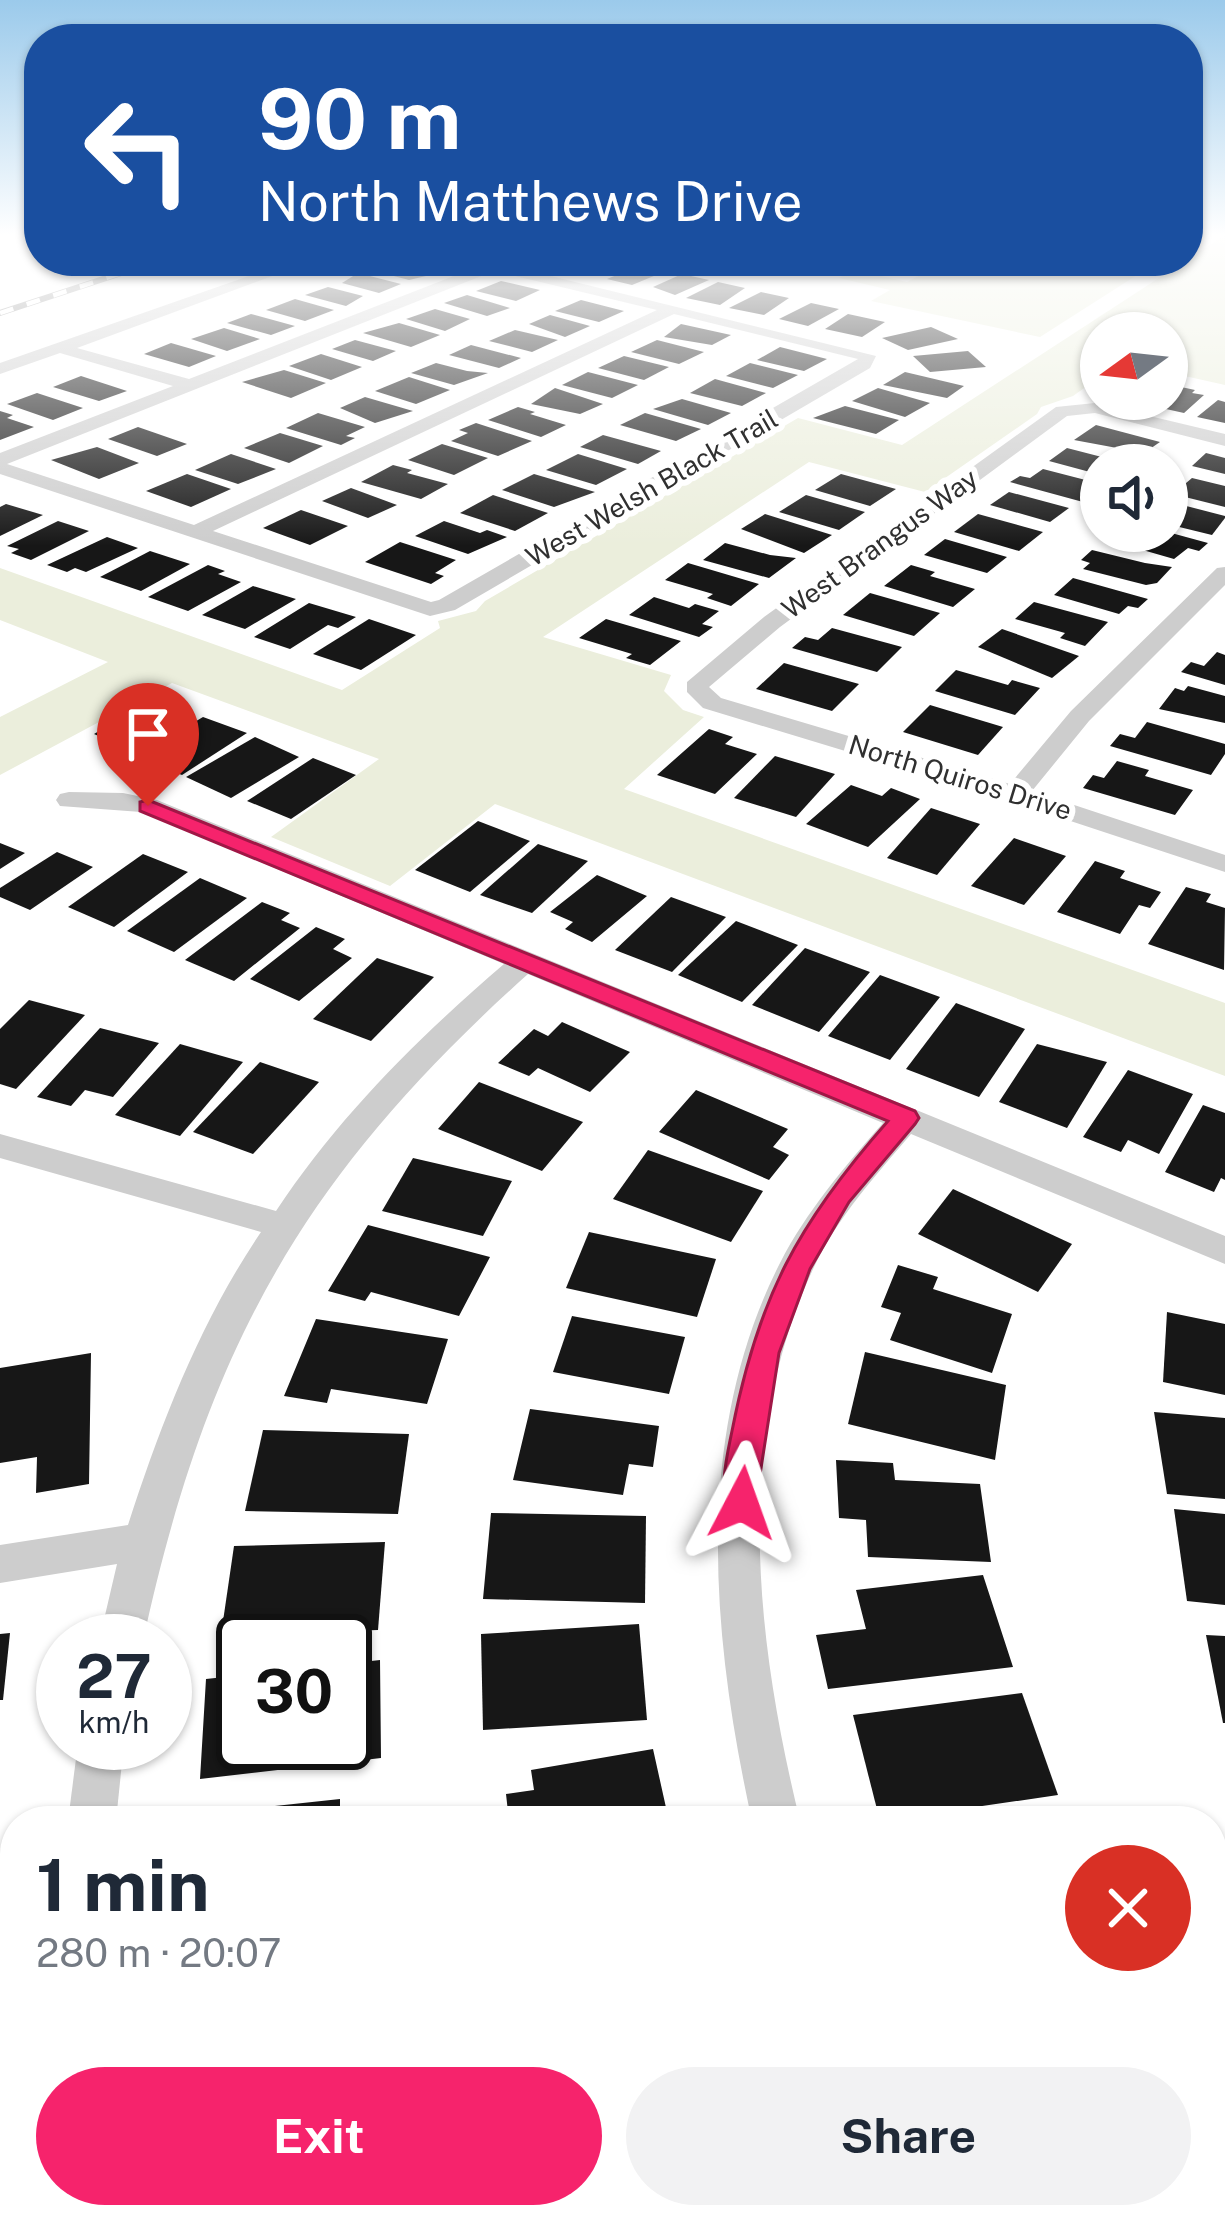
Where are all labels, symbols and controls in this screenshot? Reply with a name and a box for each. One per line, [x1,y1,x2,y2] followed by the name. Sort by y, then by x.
[258,69,461,168] text: 90 m
[60,72,216,228] icon: left
[258,170,803,233] text: North Matthews Drive
[1080,312,1188,420] north arrow
[1080,312,1188,552] map controls
[520,402,783,572] street label: West Welsh Black Trail
[1080,444,1188,552] button: sound
[775,462,983,625] street label: West Brangus Way
[97,683,199,806] pin
[115,701,181,767] icon: arrive
[845,728,1076,826] street label: North Quiros Drive
[679,1440,805,1566] position arrow
[216,1614,372,1770] speed limit sign: 30
[76,1641,152,1712] text: 27
[79,1704,149,1740] text: km/h
[36,1843,210,1927] text: 1 min
[1065,1845,1191,1971] button: close
[36,1930,281,1976] text: 280 m · 20:07
[36,2067,602,2205] button: Exit
[626,2067,1191,2205] button: Share

